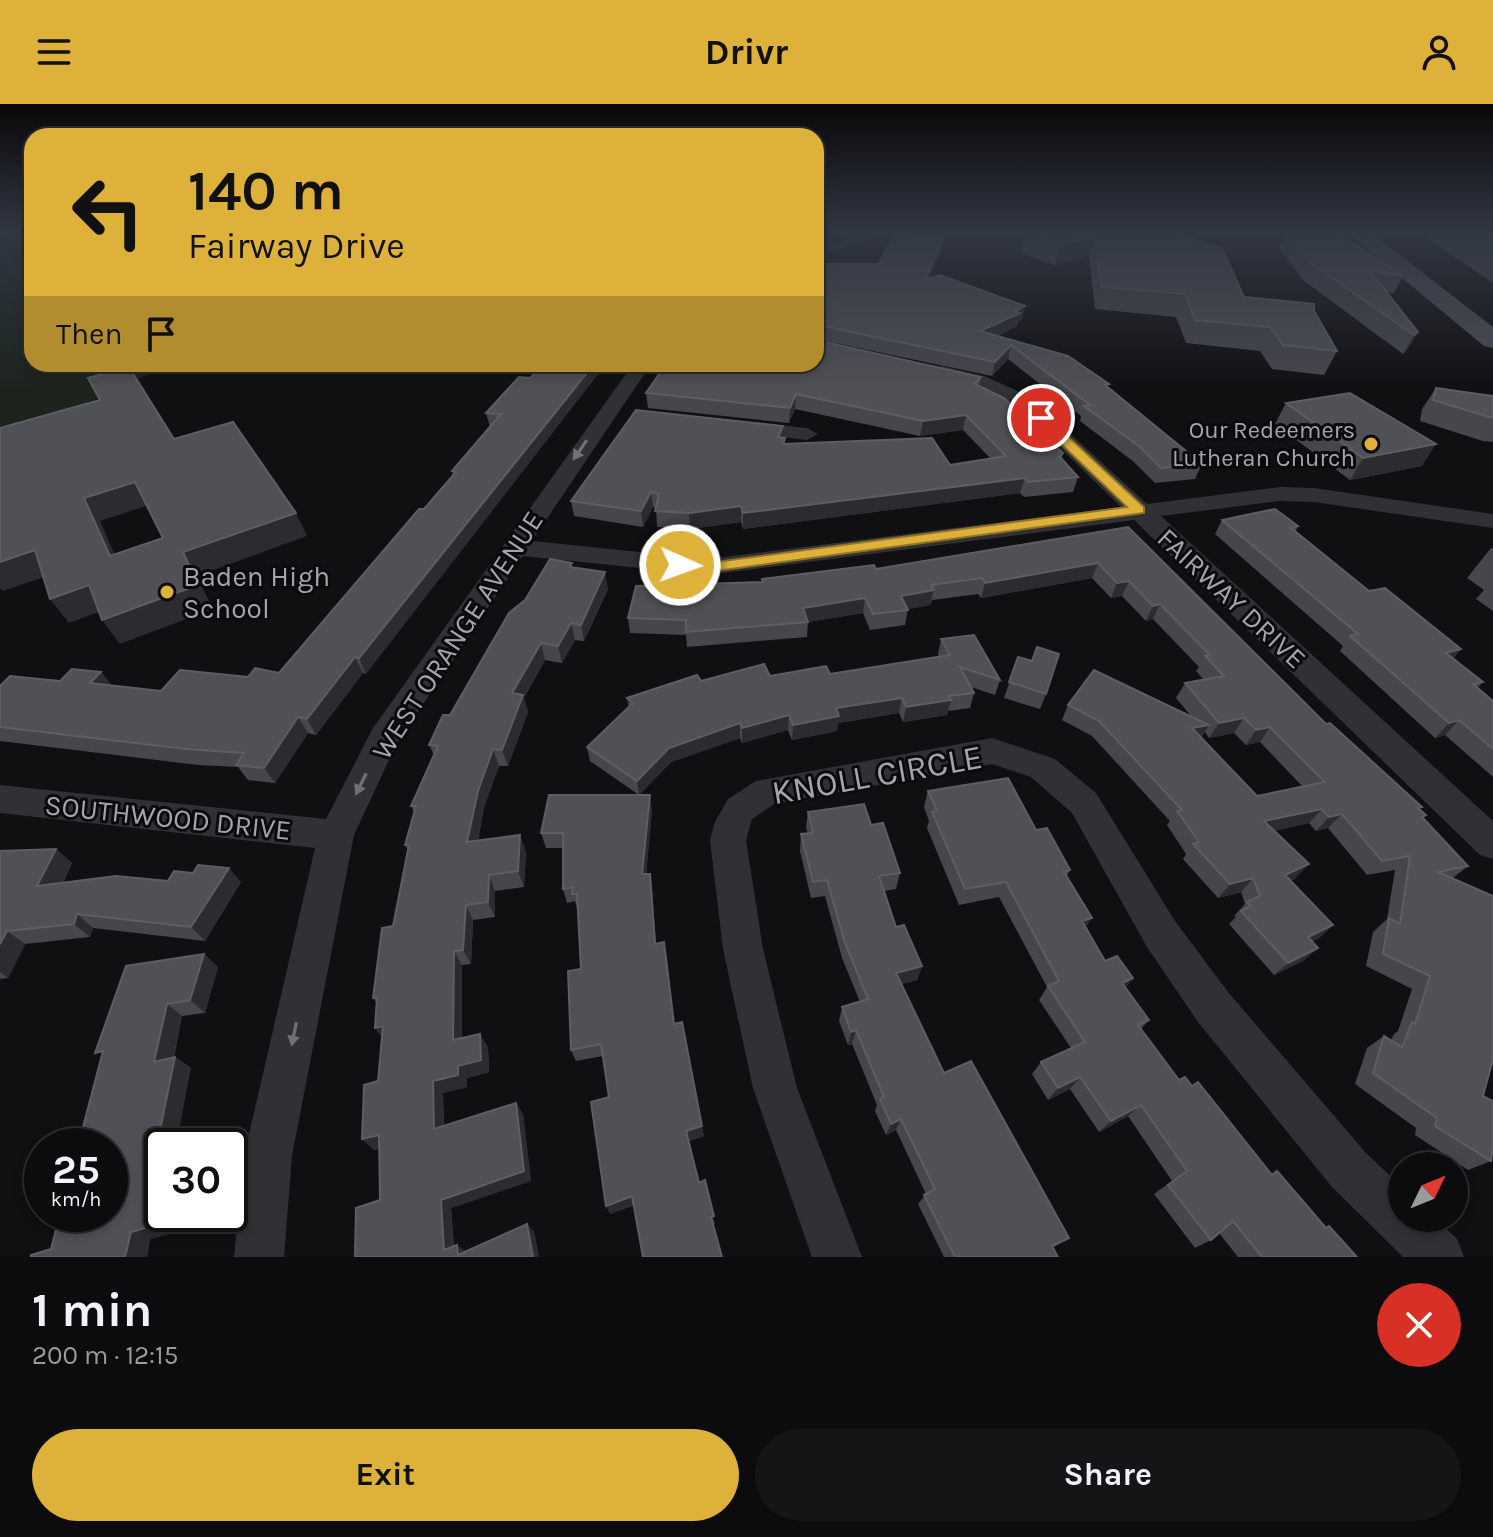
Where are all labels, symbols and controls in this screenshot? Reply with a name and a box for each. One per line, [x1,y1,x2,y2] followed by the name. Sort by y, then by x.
[32,30,76,74] icon: menu
[1417,30,1461,74] icon: person
[705,31,788,73] text: Drivr
[188,158,344,223] text: 140 m
[56,160,160,264] icon: left
[188,225,405,267] text: Fairway Drive
[139,312,183,356] icon: arrive
[56,316,123,352] text: Then
[1007,384,1075,452] pin
[1019,396,1063,440] icon: arrive
[1172,416,1355,472] place label: Our Redeemers Lutheran Church
[1362,435,1380,453] marker: Our Redeemers Lutheran Church
[573,440,588,461] one-way arrow
[365,505,550,766] street label: WEST ORANGE AVENUE
[1151,521,1313,675] street label: FAIRWAY DRIVE
[638,523,722,607] position arrow
[183,560,330,625] place label: Baden High School
[158,583,176,601] marker: Baden High School
[769,737,985,813] street label: KNOLL CIRCLE
[354,773,368,796] one-way arrow
[43,788,293,847] street label: SOUTHWOOD DRIVE
[287,1022,300,1047] one-way arrow
[144,1128,248,1232] speed limit sign: 30
[52,1146,100,1193] text: 25
[1388,1152,1468,1232] north arrow
[1388,1152,1468,1232] map controls
[51,1188,101,1211] text: km/h
[32,1282,152,1338] text: 1 min
[1377,1283,1461,1367] button: close
[32,1340,178,1371] text: 200 m · 12:15
[32,1429,739,1521] button: Exit
[755,1429,1461,1521] button: Share

